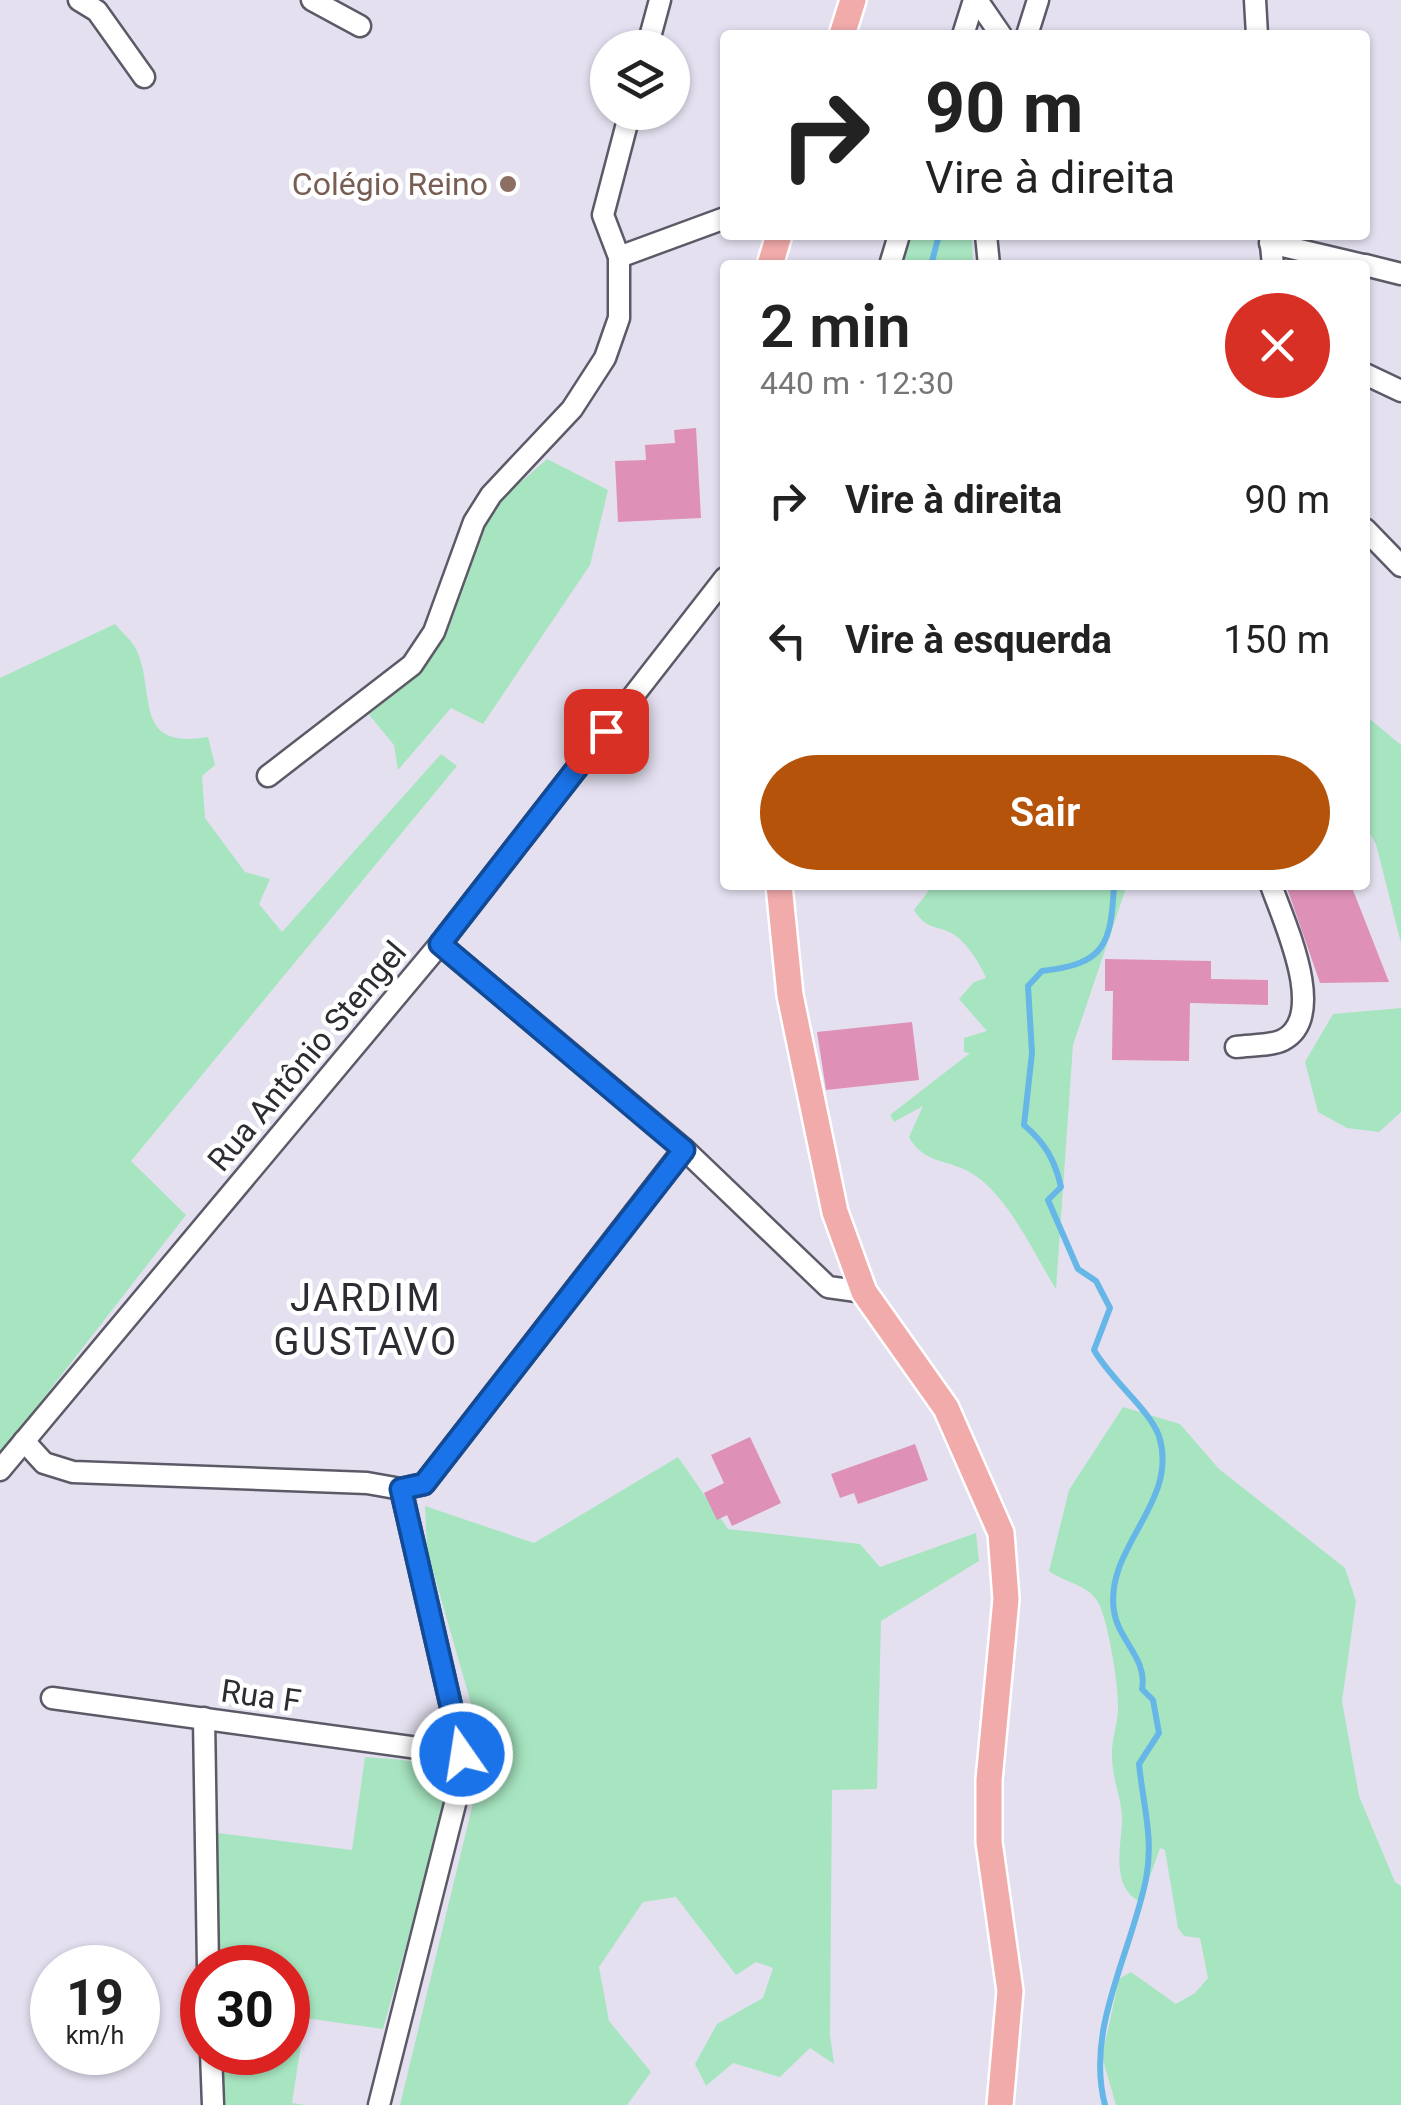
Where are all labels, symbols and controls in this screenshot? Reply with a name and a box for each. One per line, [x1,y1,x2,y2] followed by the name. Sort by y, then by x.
[590,30,690,130] map controls
[590,30,690,130] button: layers
[925,67,1083,149] text: 90 m
[760,70,890,200] icon: right
[925,151,1175,204] text: Vire à direita
[292,165,488,203] place label: Colégio Reino
[497,173,519,195] marker: Colégio Reino
[760,291,910,362] text: 2 min
[1225,293,1330,398] button: close
[760,364,954,402] text: 440 m · 12:30
[760,473,815,528] icon: right
[845,478,1062,522] text: Vire à direita
[1245,478,1330,522] text: 90 m
[760,613,815,668] icon: left
[845,618,1112,662] text: Vire à esquerda
[1223,618,1330,662] text: 150 m
[564,689,649,774] pin
[579,704,634,759] icon: arrive
[760,755,1330,870] button: Sair
[200,933,414,1179] street label: Rua Antônio Stengel
[273,1276,459,1364] district label: JARDIM GUSTAVO
[219,1672,303,1720] street label: Rua F
[410,1702,514,1806] position arrow
[180,1945,310,2075] speed limit sign: 30
[66,1969,124,2027] text: 19
[66,2021,124,2050] text: km/h

